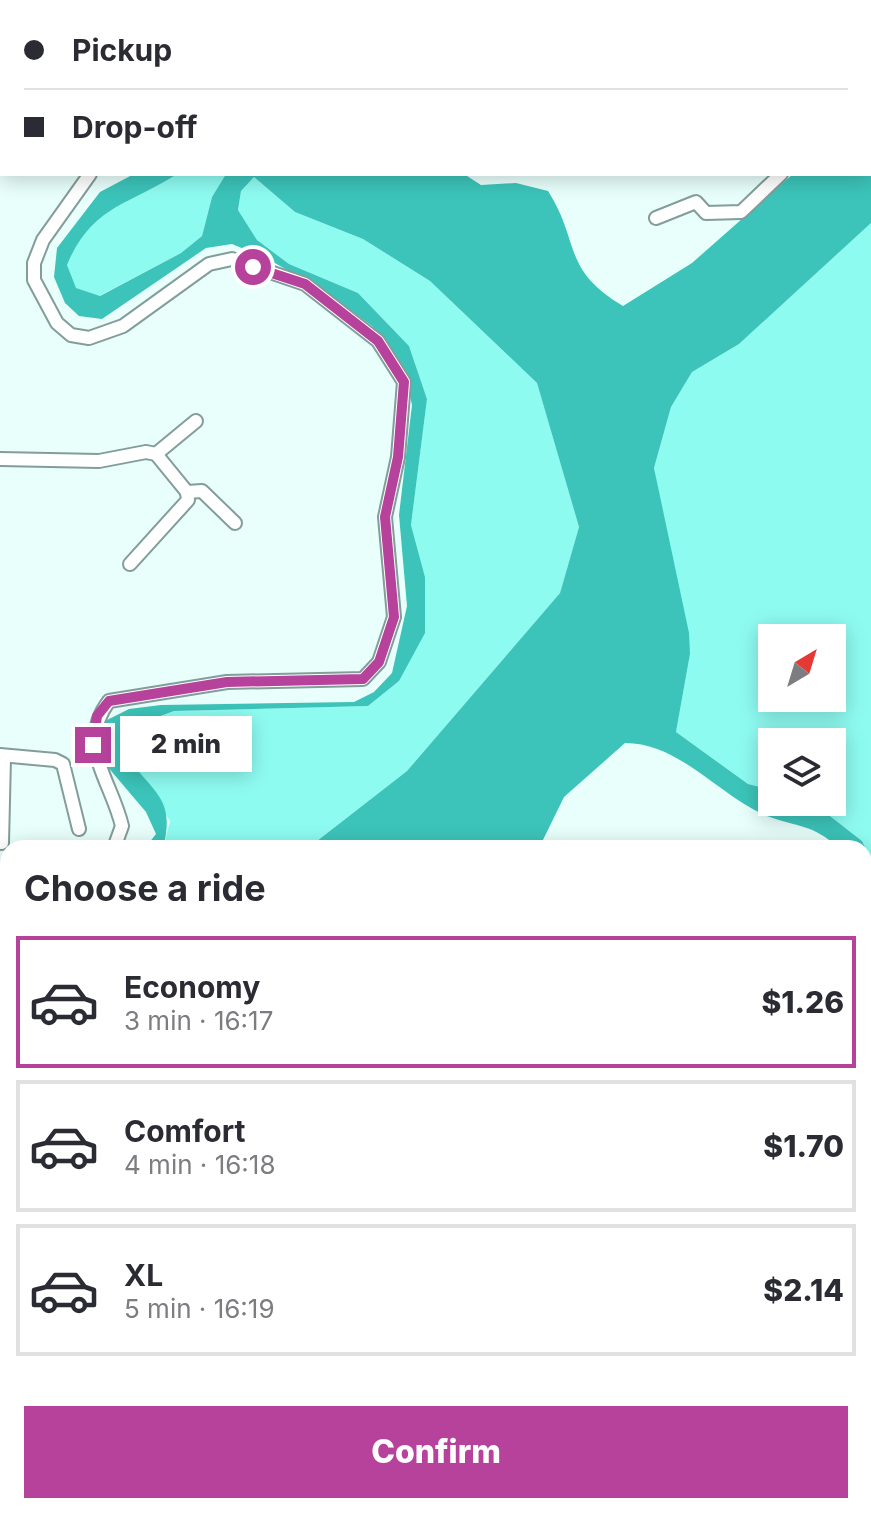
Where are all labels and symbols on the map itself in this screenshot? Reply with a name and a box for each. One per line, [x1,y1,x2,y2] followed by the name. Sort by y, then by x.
[235,249,271,285] route start
[758,624,846,712] north arrow
[121,717,253,773] callout: 2 min
[75,727,111,763] route end

